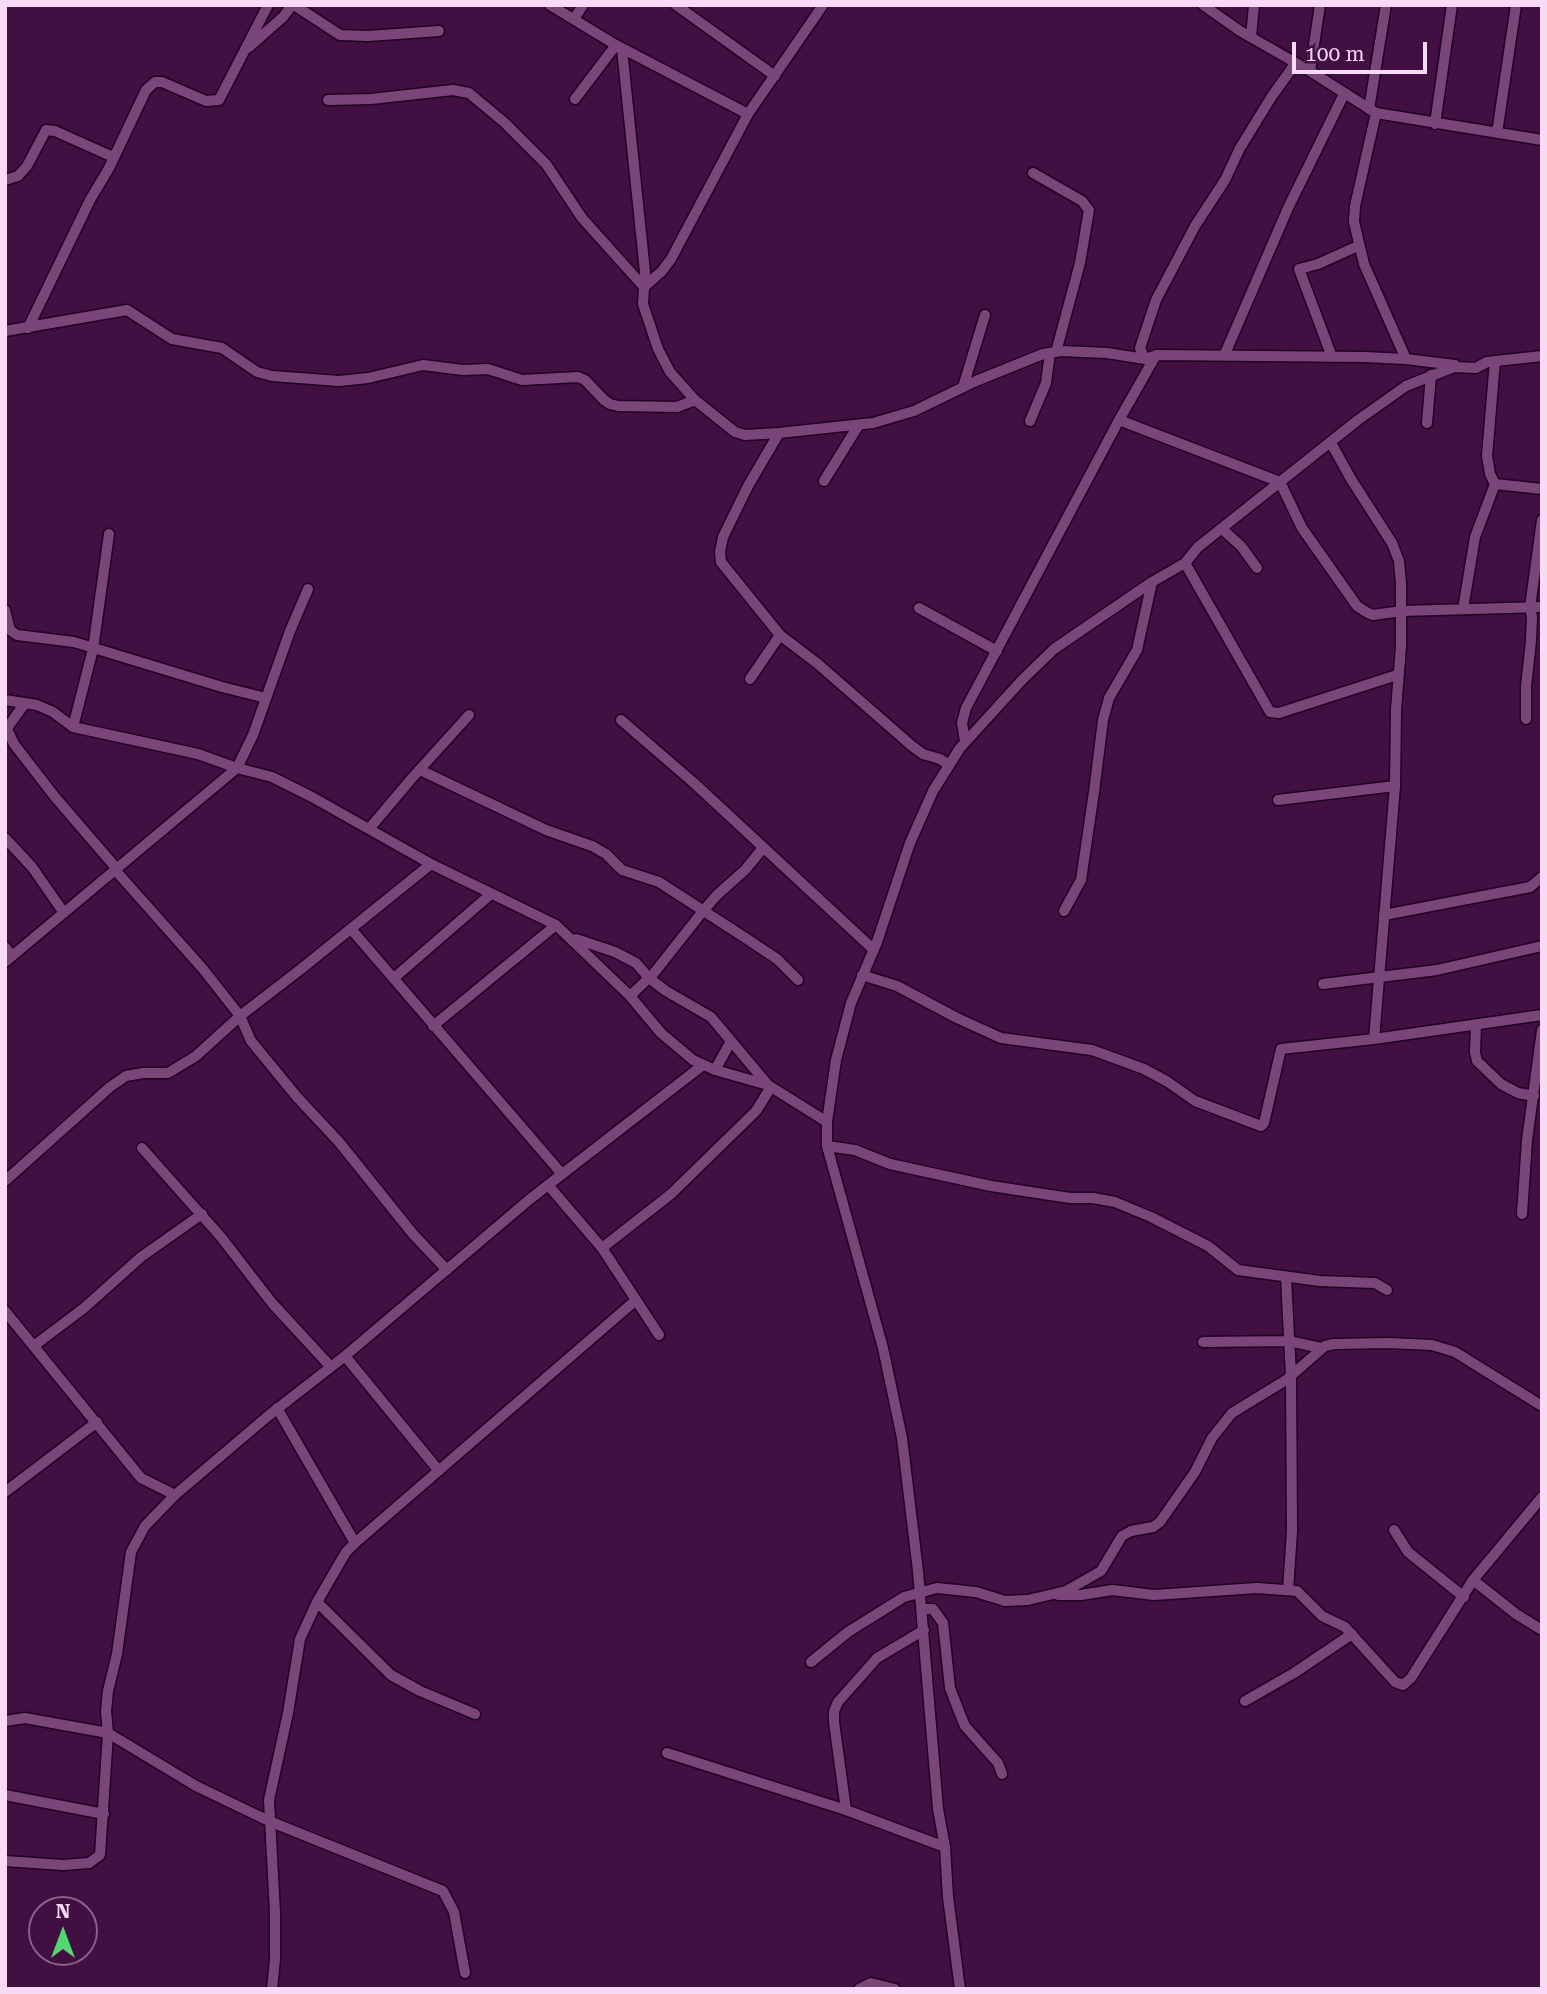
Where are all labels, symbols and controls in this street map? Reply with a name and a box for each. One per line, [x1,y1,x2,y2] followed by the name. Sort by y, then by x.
[1295,28,1430,72] scale bar
[1305,42,1365,66] text: 100 m
[28,1896,98,1966] north arrow
[56,1900,70,1923] text: N

